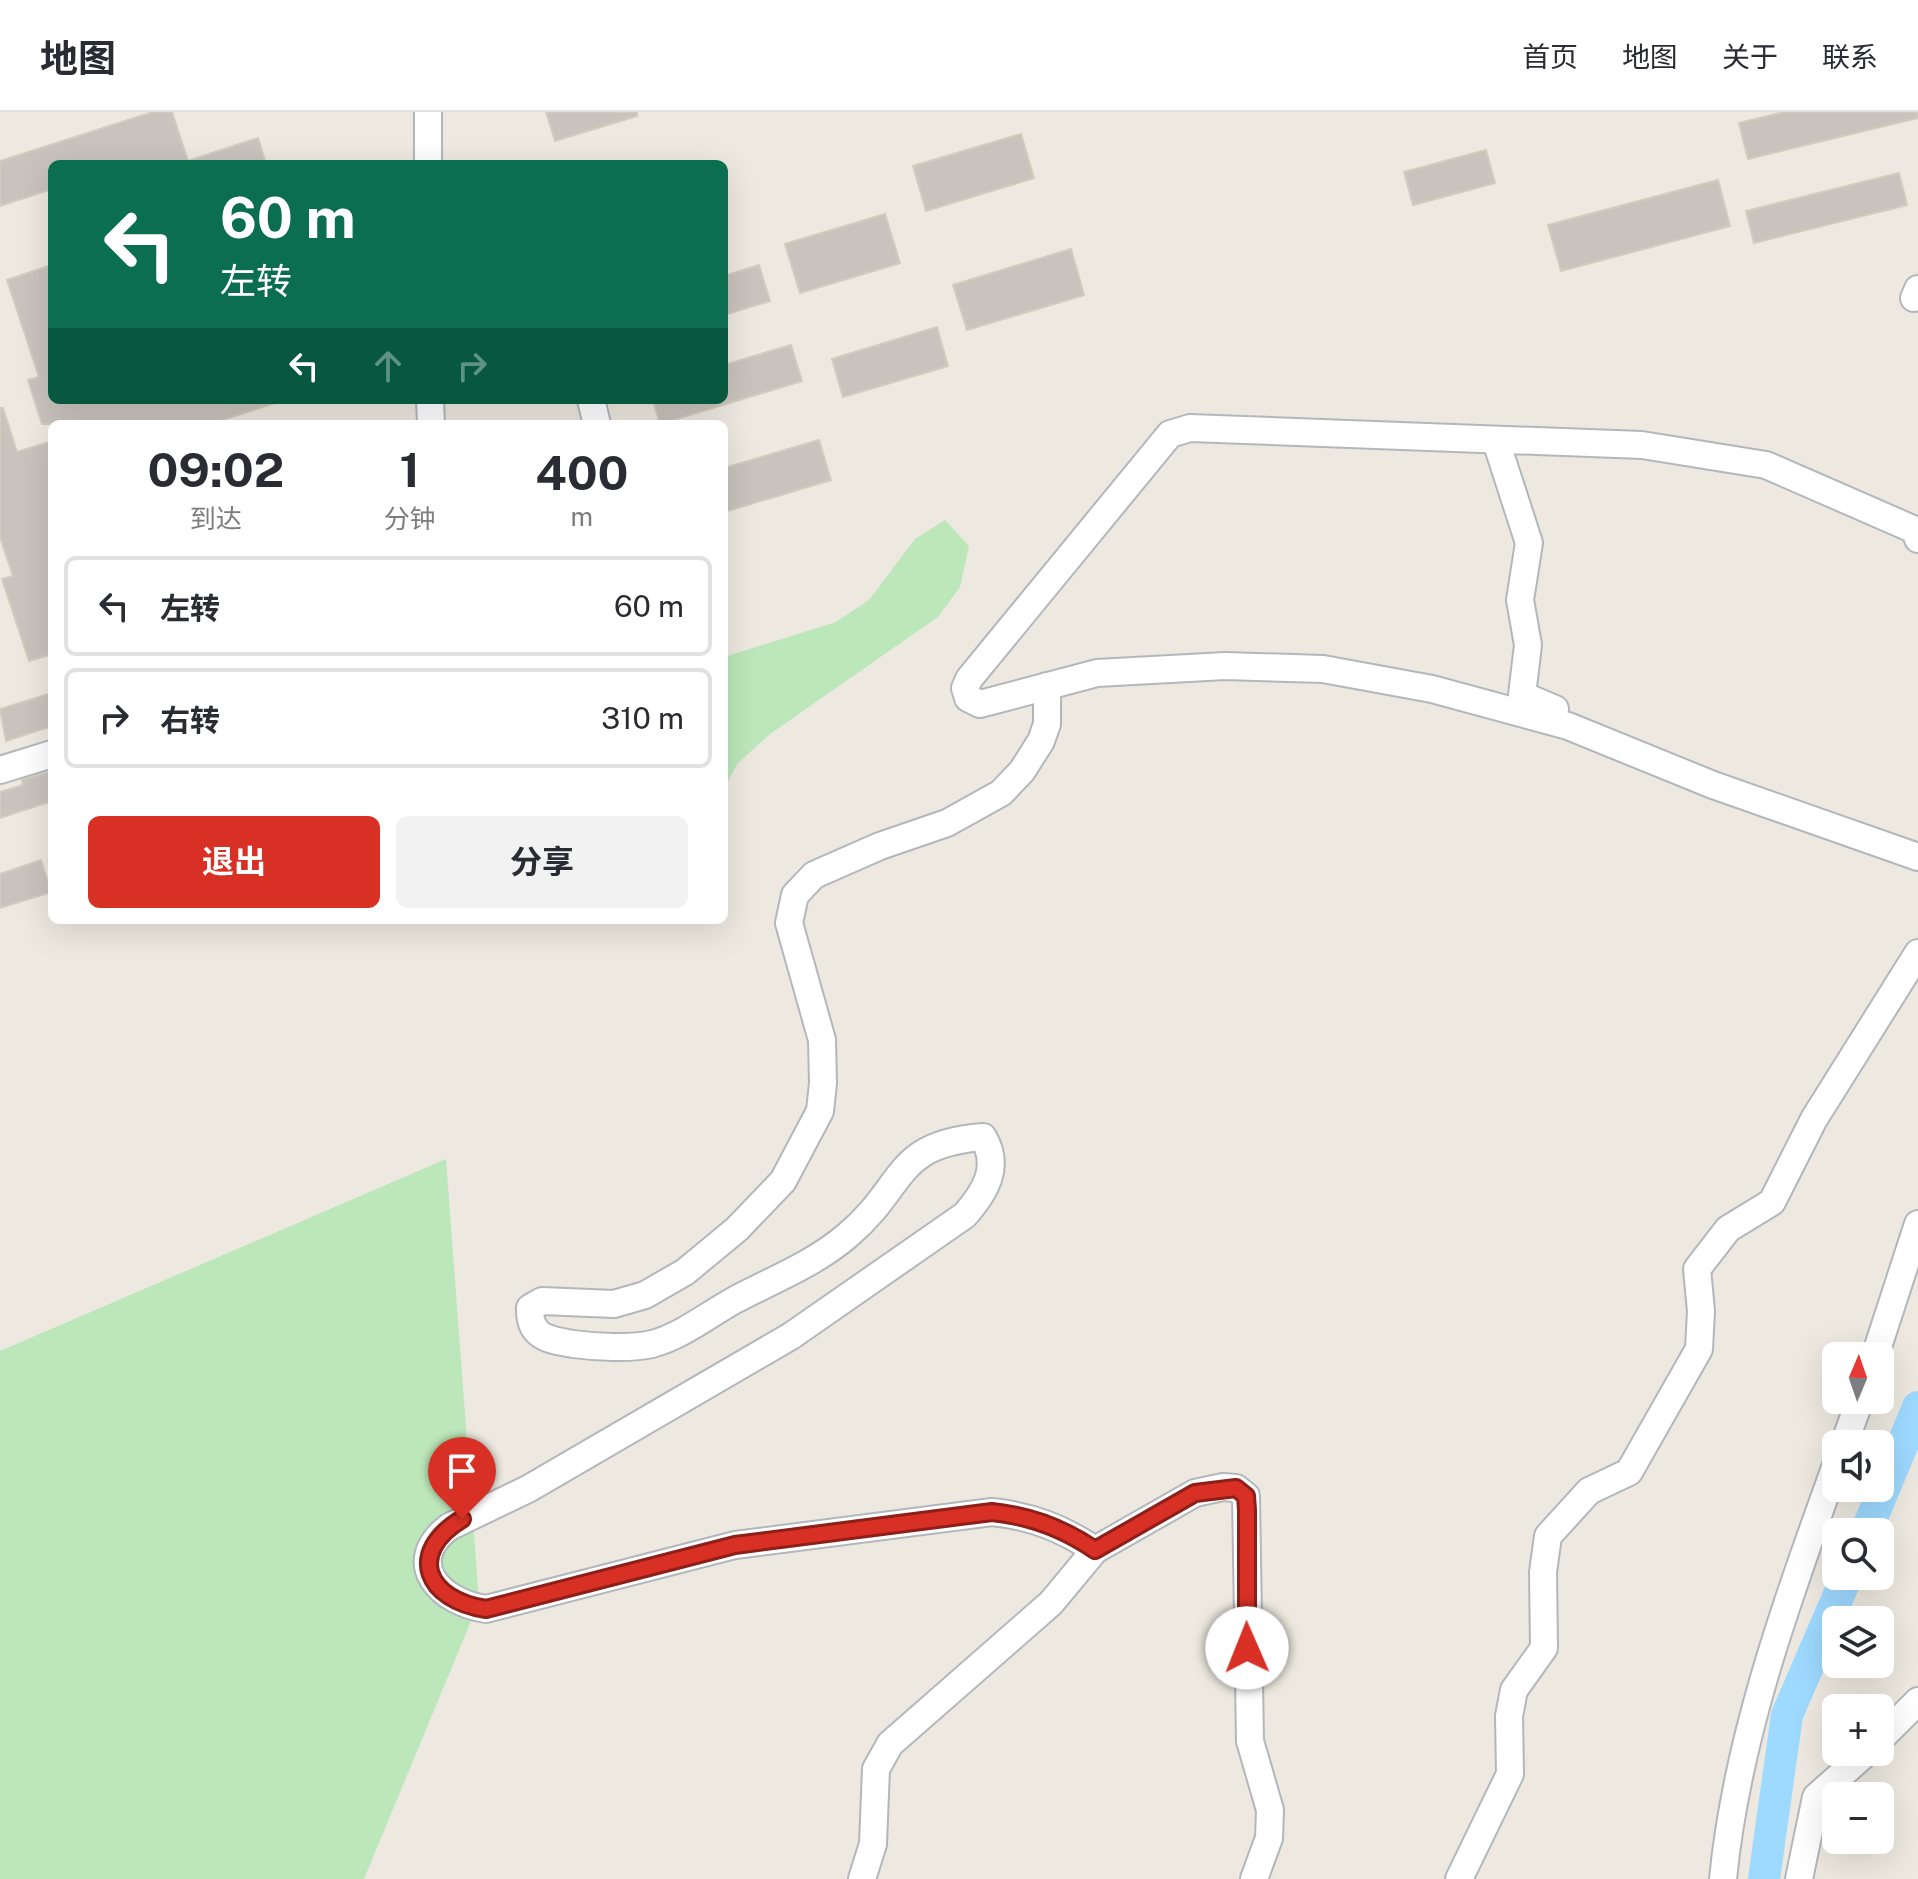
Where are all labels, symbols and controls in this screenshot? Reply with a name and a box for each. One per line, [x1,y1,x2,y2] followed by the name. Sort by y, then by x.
[40,36,116,81] text: 地图
[1522,40,1578,73] text: 首页
[1622,40,1678,73] text: 地图
[1722,40,1778,73] text: 关于
[1822,40,1878,73] text: 联系
[220,185,356,251] text: 60 m
[88,192,192,296] icon: left
[220,260,292,302] text: 左转
[282,344,326,388] icon: left
[366,344,410,388] icon: ahead
[450,344,494,388] icon: right
[147,441,284,498] text: 09:02
[399,441,420,498] text: 1
[535,444,628,501] text: 400
[571,501,593,532] text: m
[190,503,242,534] text: 到达
[384,503,436,534] text: 分钟
[92,584,136,628] icon: left
[614,588,684,624] text: 60 m
[160,590,220,626] text: 左转
[92,696,136,740] icon: right
[601,700,684,736] text: 310 m
[160,702,220,738] text: 右转
[88,816,380,908] button: 退出
[396,816,688,908] button: 分享
[1822,1342,1894,1414] north arrow
[1822,1342,1894,1854] map controls
[1822,1430,1894,1502] button: sound
[428,1437,496,1519] pin
[440,1449,484,1493] icon: arrive
[1822,1518,1894,1590] button: search
[1205,1606,1289,1690] position arrow
[1822,1606,1894,1678] button: layers
[1822,1694,1894,1766] button: +
[1822,1782,1894,1854] button: −

